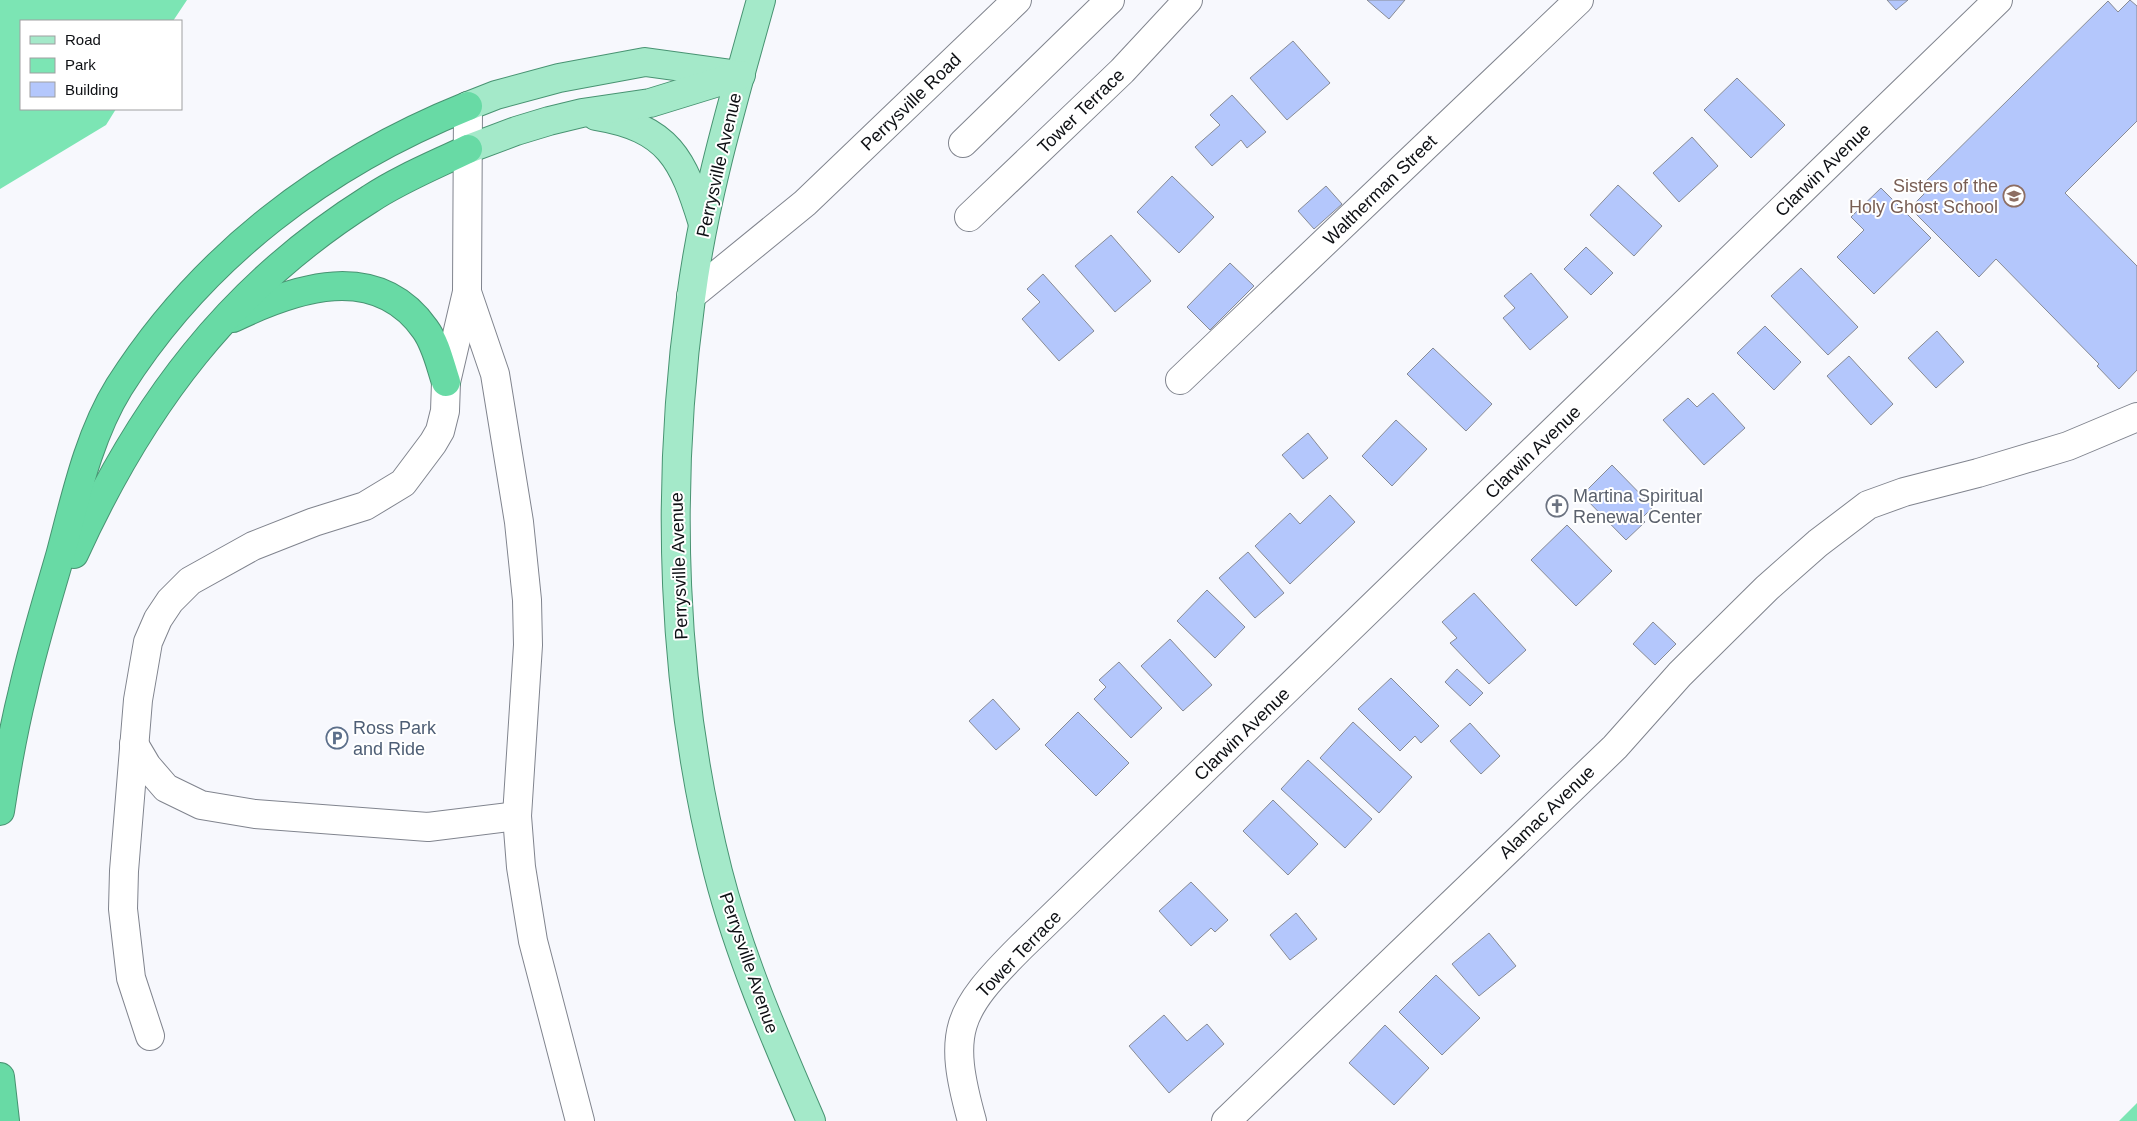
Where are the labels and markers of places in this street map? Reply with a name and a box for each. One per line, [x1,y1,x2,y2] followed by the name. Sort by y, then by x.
[1849,176,1998,217] place label: Sisters of the Holy Ghost School
[2002,184,2026,208] school or university icon: Sisters of the Holy Ghost School
[1573,486,1703,527] place label: Martina Spiritual Renewal Center
[1545,494,1569,518] church icon: Martina Spiritual Renewal Center
[353,718,437,759] place label: Ross Park and Ride
[325,726,349,750] parking icon: Ross Park and Ride

